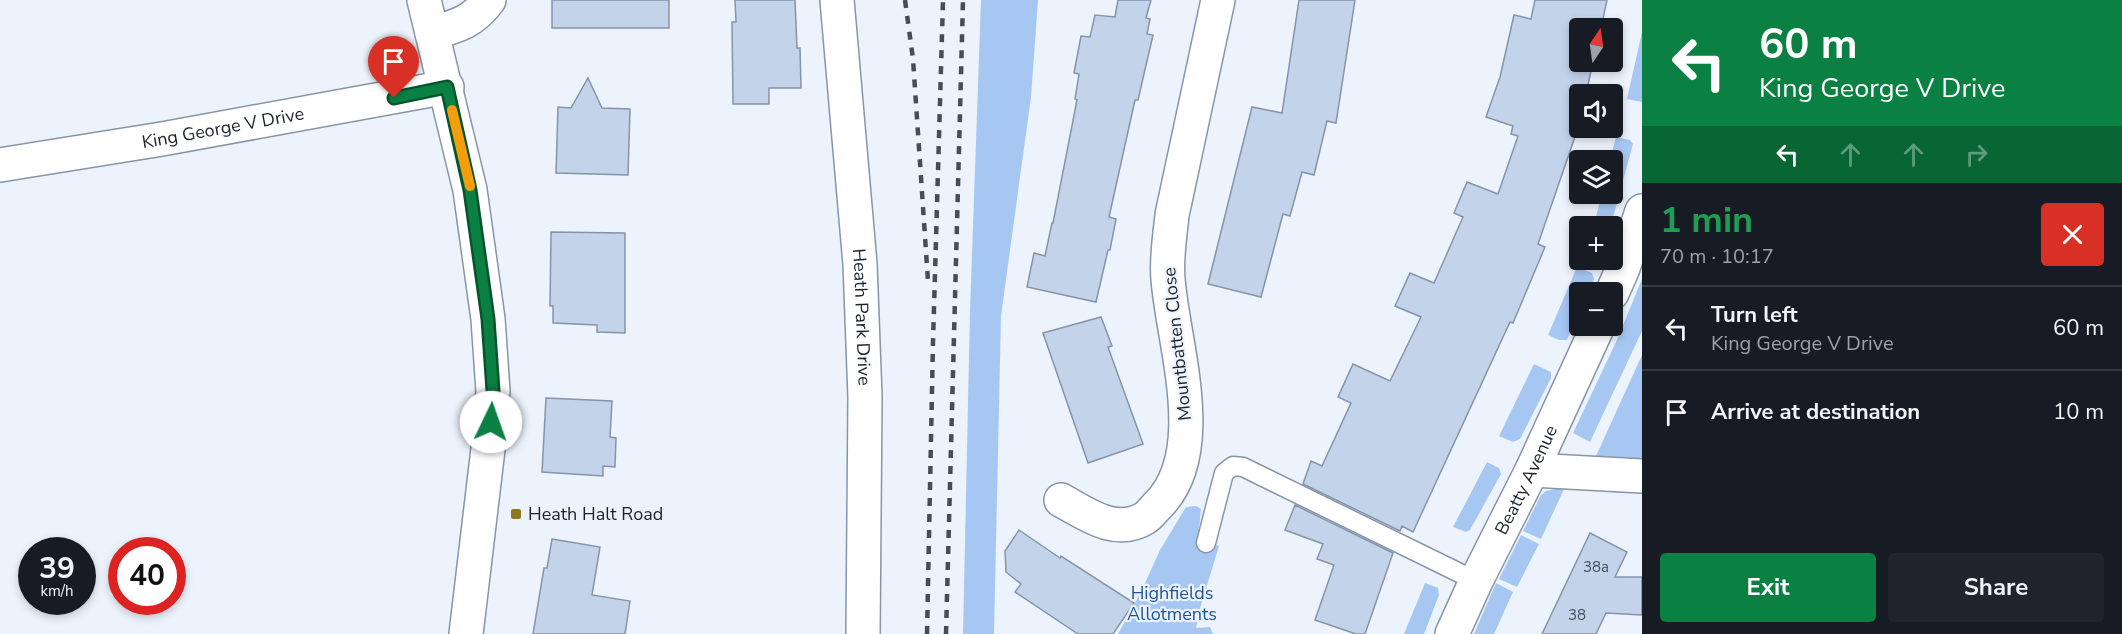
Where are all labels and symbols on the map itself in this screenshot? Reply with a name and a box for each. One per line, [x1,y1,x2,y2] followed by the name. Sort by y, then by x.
[1569,18,1623,72] north arrow
[368,36,419,98] pin
[140,101,306,154] street label: King George V Drive
[847,247,877,386] street label: Heath Park Drive
[1157,266,1197,422] street label: Mountbatten Close
[459,390,523,454] position arrow
[1489,421,1563,539] street label: Beatty Avenue
[528,502,663,526] place label: Heath Halt Road
[509,507,523,521] marker: Heath Halt Road
[108,537,186,615] speed limit sign: 40
[1583,557,1609,577] house number: 38a
[1127,581,1217,626] park label: Highfields Allotments
[1568,605,1586,625] house number: 38

